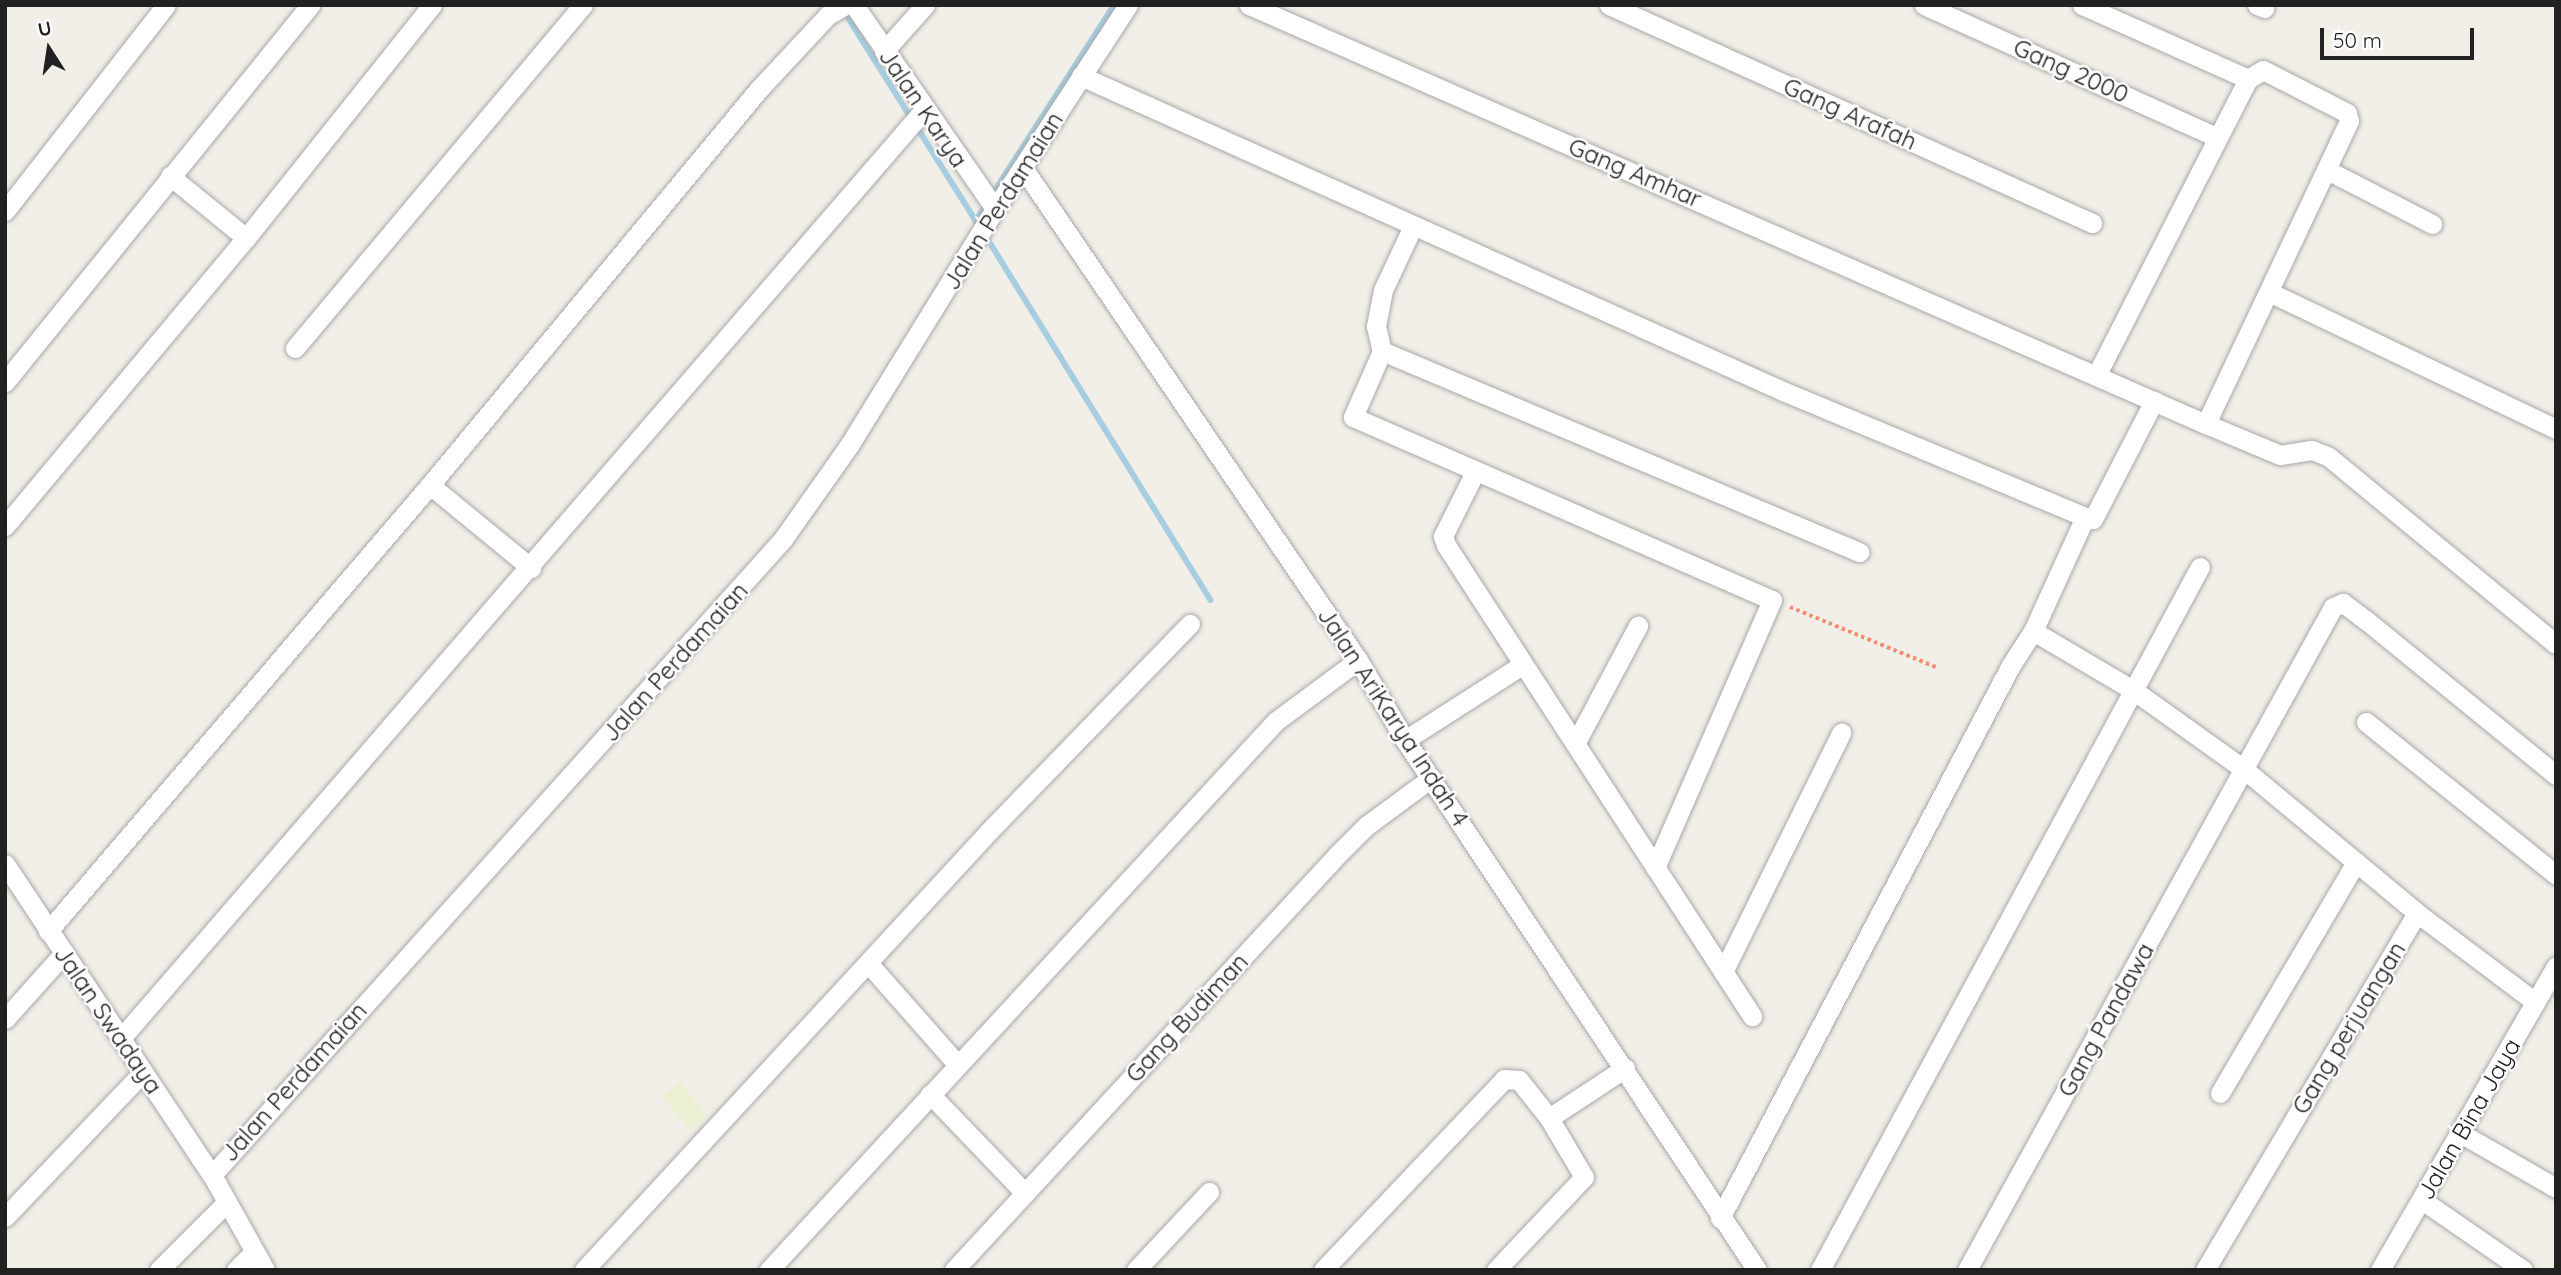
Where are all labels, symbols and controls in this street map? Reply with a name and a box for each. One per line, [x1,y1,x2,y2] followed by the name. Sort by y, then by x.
[14,14,84,84] north arrow
[2323,14,2477,58] scale bar
[36,15,54,42] text: U
[2333,27,2382,53] text: 50 m
[2009,33,2133,109] street label: Gang 2000
[873,43,973,173] street label: Jalan Karya
[1779,72,1921,156] street label: Gang Arafah
[937,107,1069,295] street label: Jalan Perdamaian
[1564,132,1706,214] street label: Gang Amhar
[596,577,754,747] street label: Jalan Perdamaian
[1311,602,1475,832] street label: Jalan AriKarya Indah 4
[2286,937,2412,1119] street label: Gang perjuangan
[2052,938,2160,1102] street label: Gang Pandawa
[48,941,168,1099] street label: Jalan Swadaya
[1120,947,1254,1089] street label: Gang Budiman
[215,997,373,1167] street label: Jalan Perdamaian
[2411,1033,2527,1205] street label: Jalan Bina Jaya

